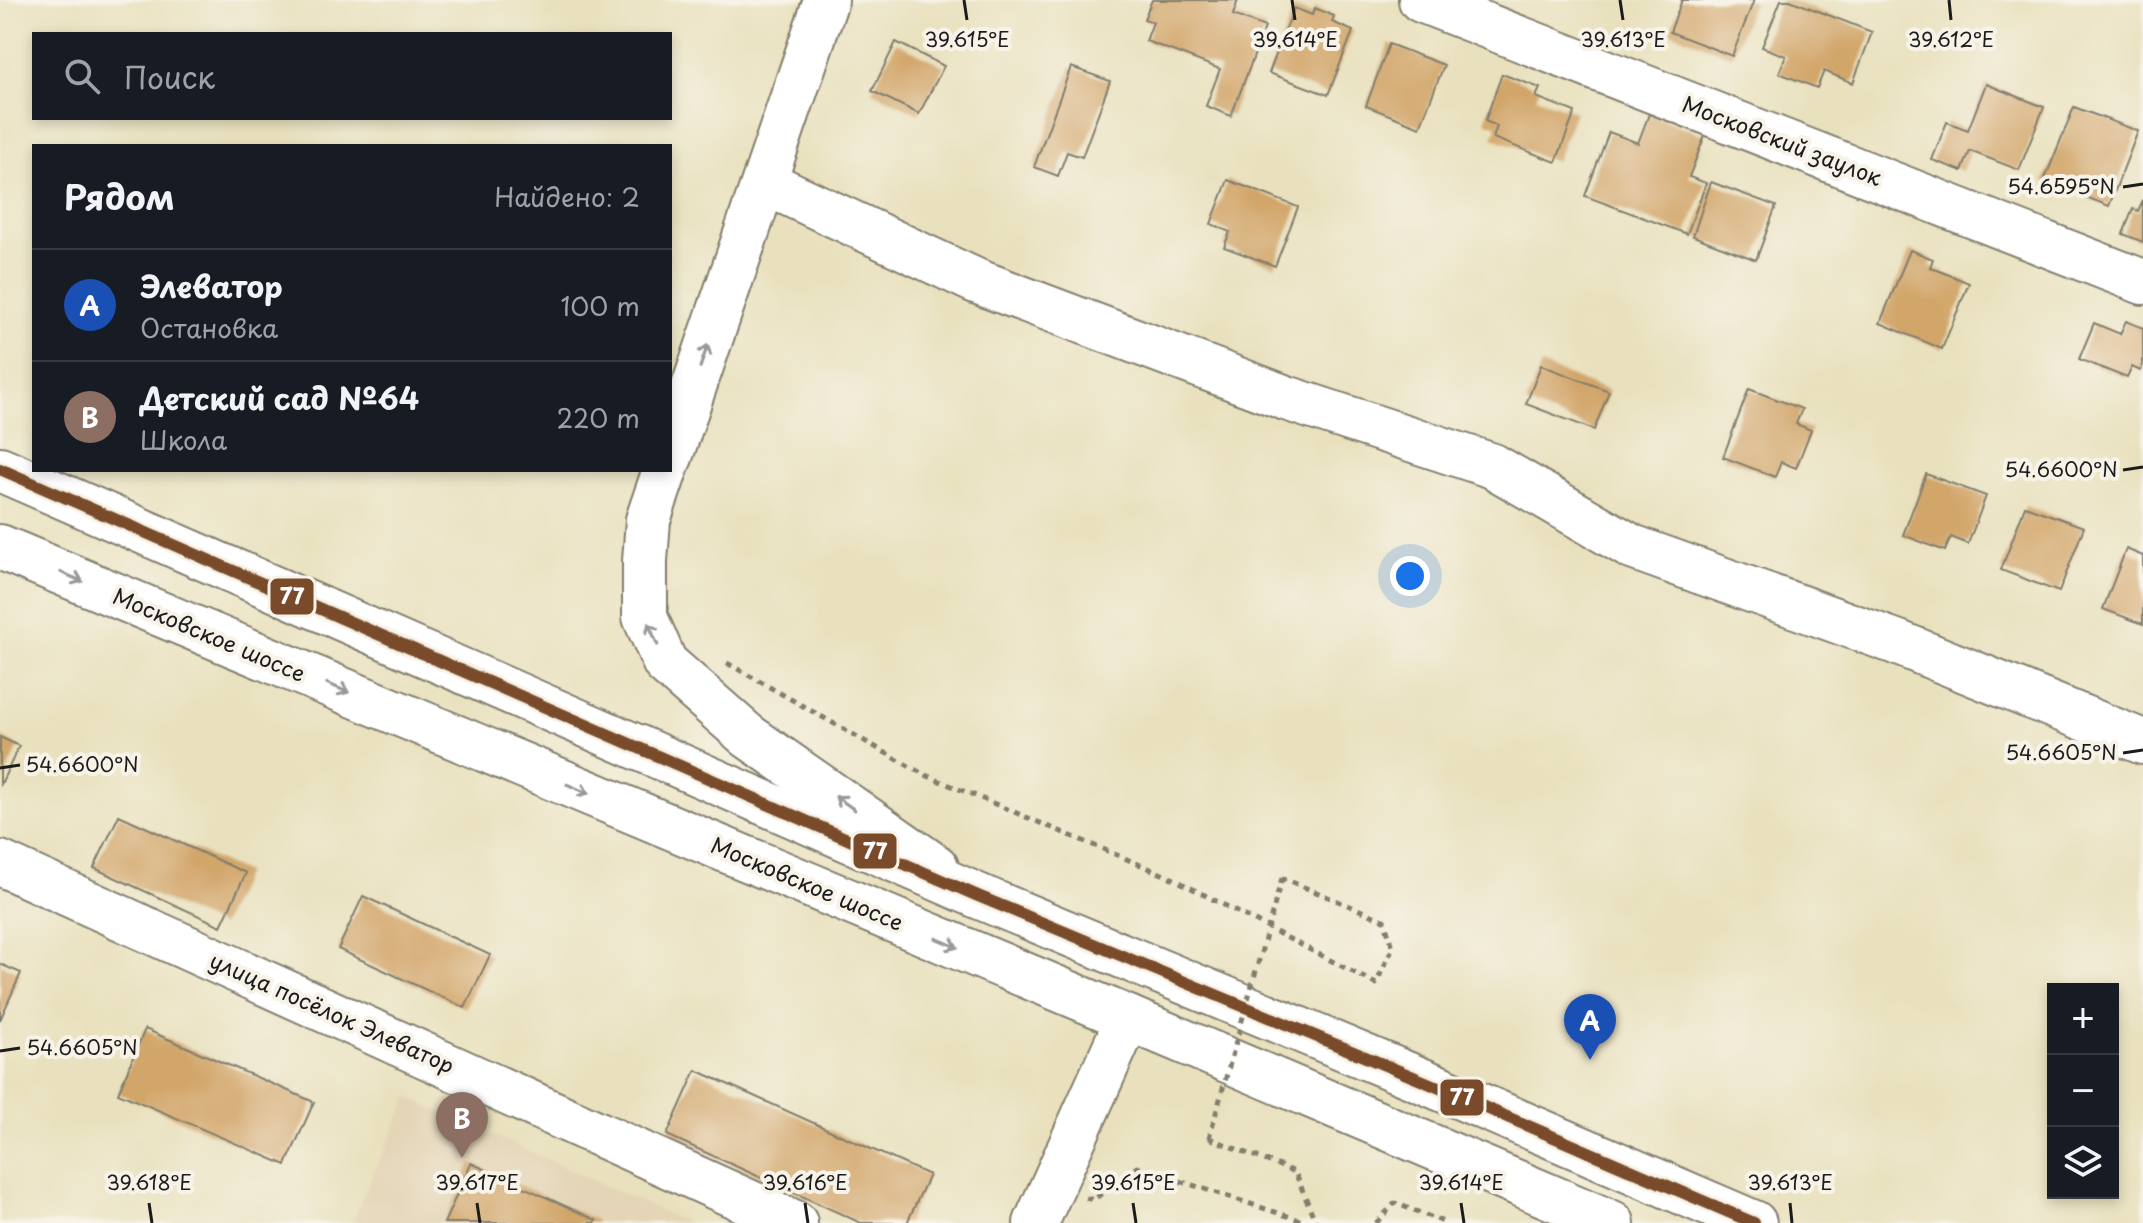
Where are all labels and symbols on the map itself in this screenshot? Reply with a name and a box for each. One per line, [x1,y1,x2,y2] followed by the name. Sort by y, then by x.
[924,24,1010,54] text: 39.615°E
[1252,24,1338,54] text: 39.614°E
[1580,24,1666,54] text: 39.613°E
[1908,24,1994,54] text: 39.612°E
[1678,86,1888,193] street label: Московский заулок
[2007,171,2115,201] text: 54.6595°N
[698,344,713,369] one-way arrow
[2004,454,2118,484] text: 54.6600°N
[1390,556,1430,596] your location
[59,571,84,586] one-way arrow
[269,577,315,616] line badge: 77
[108,578,311,689] street label: Московское шоссе
[280,578,305,611] text: 77
[644,622,659,647] one-way arrow
[325,682,350,697] one-way arrow
[2005,737,2117,767] text: 54.6605°N
[25,749,139,779] text: 54.6600°N
[565,782,590,797] one-way arrow
[834,795,856,811] one-way arrow
[706,827,909,938] street label: Московское шоссе
[852,832,898,870] line badge: 77
[863,833,888,866] text: 77
[934,936,959,951] one-way arrow
[205,943,460,1081] street label: улица посёлок Элеватор
[1564,994,1616,1060] pin: A
[26,1032,138,1062] text: 54.6605°N
[1439,1078,1485,1117] line badge: 77
[1450,1079,1475,1112] text: 77
[436,1092,488,1158] pin: B
[106,1167,192,1197] text: 39.618°E
[435,1167,519,1197] text: 39.617°E
[763,1167,847,1197] text: 39.616°E
[1090,1167,1176,1197] text: 39.615°E
[1418,1167,1504,1197] text: 39.614°E
[1747,1167,1833,1197] text: 39.613°E

